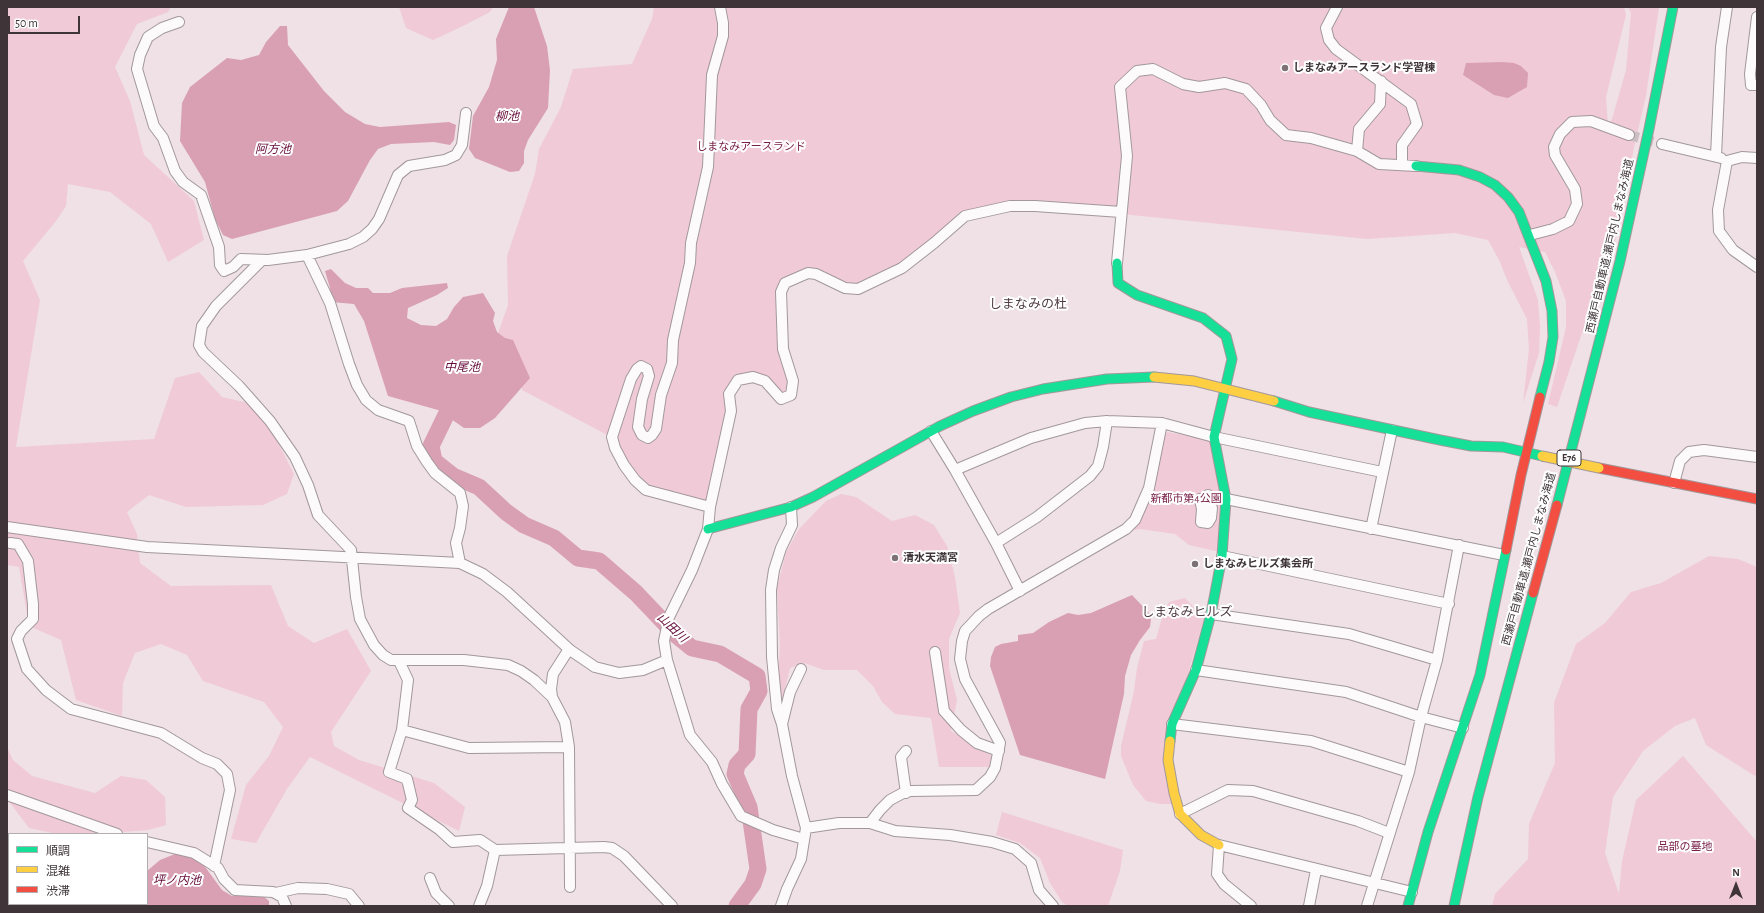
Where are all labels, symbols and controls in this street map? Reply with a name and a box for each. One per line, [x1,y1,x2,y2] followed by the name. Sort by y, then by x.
[10,8,82,34] scale bar
[15,17,38,29] text: 50 m
[1293,61,1435,75] place label: しまなみアースランド学習棟
[1280,63,1290,73] marker: しまなみアースランド学習棟
[495,109,519,123] water label: 柳池
[696,140,806,154] park label: しまなみアースランド
[255,142,291,156] water label: 阿方池
[1583,158,1637,334] street label: 西瀬戸自動車道;瀬戸内しまなみ海道
[989,296,1067,312] district label: しまなみの杜
[444,360,480,374] water label: 中尾池
[1557,450,1581,466] road number: E76
[1500,471,1558,647] street label: 西瀬戸自動車道;瀬戸内しまなみ海道
[1150,492,1222,506] park label: 新都市第4公園
[903,551,958,565] place label: 清水天満宮
[890,553,900,563] marker: 清水天満宮
[1203,557,1313,571] place label: しまなみヒルズ集会所
[1190,559,1200,569] marker: しまなみヒルズ集会所
[1142,604,1232,620] district label: しまなみヒルズ
[654,610,690,646] water label: 山田川
[8,833,148,905] legend
[1658,840,1712,854] park label: 品部の墓地
[46,845,70,857] text: 順調
[46,865,70,877] text: 混雑
[1716,865,1756,905] north arrow
[1732,867,1740,878] text: N
[153,873,201,887] water label: 坪ノ内池
[46,885,70,897] text: 渋滞

